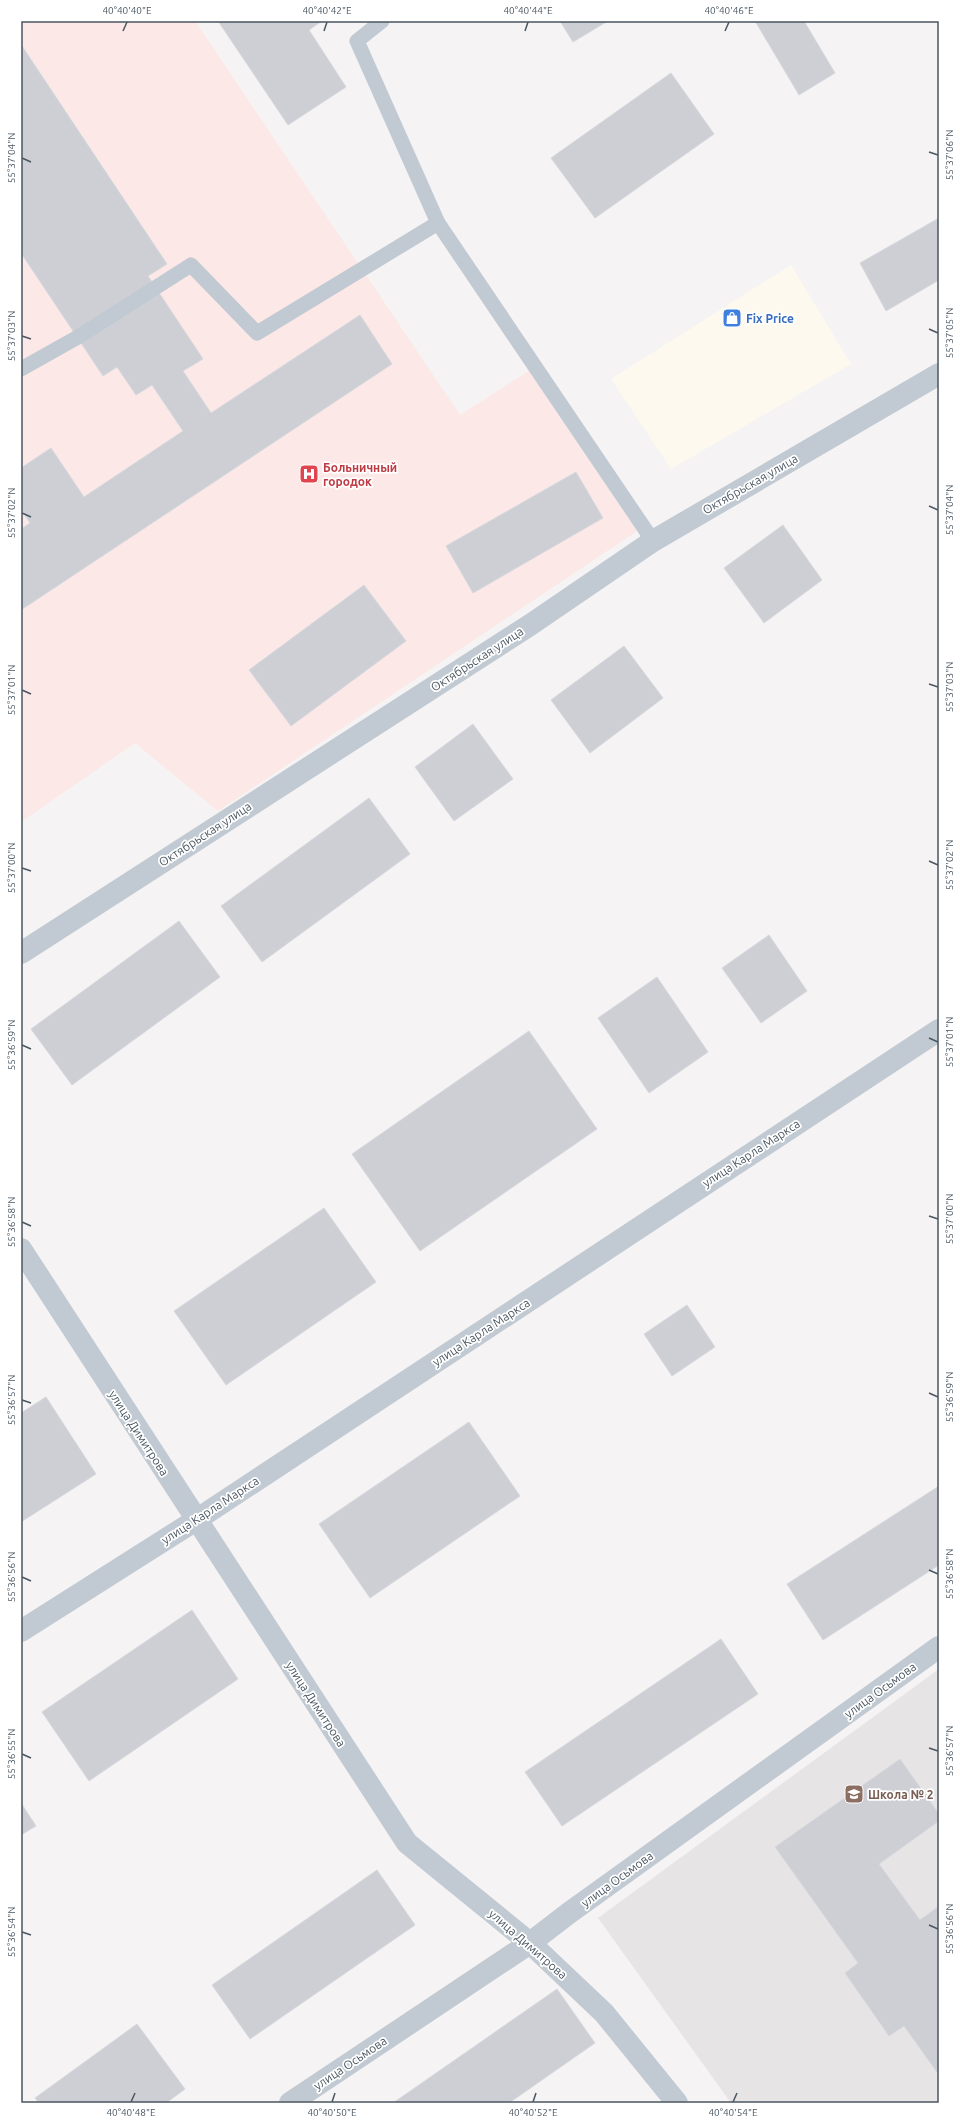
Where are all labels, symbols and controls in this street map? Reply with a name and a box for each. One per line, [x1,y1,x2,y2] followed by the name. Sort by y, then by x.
[102,5,152,16] text: 40°40'40"E
[302,5,352,16] text: 40°40'42"E
[503,5,553,16] text: 40°40'44"E
[704,5,754,16] text: 40°40'46"E
[944,130,955,180] text: 55°37'06"N
[6,133,17,183] text: 55°37'04"N
[721,307,743,329] shop icon: Fix Price
[944,308,955,358] text: 55°37'05"N
[6,311,17,361] text: 55°37'03"N
[746,312,794,325] place label: Fix Price
[700,451,800,517] street label: Октябрьская улица
[323,461,397,488] place label: Больничный городок
[298,463,320,485] hospital icon: Больничный городок
[944,485,955,535] text: 55°37'04"N
[6,488,17,538] text: 55°37'02"N
[428,624,526,694] street label: Октябрьская улица
[944,662,955,712] text: 55°37'03"N
[6,665,17,715] text: 55°37'01"N
[156,799,254,869] street label: Октябрьская улица
[944,840,955,890] text: 55°37'02"N
[6,843,17,893] text: 55°37'00"N
[944,1017,955,1067] text: 55°37'01"N
[6,1020,17,1070] text: 55°36'59"N
[700,1117,802,1189] street label: улица Карла Маркса
[944,1194,955,1244] text: 55°37'00"N
[6,1197,17,1247] text: 55°36'58"N
[430,1296,532,1368] street label: улица Карла Маркса
[944,1372,955,1422] text: 55°36'59"N
[6,1375,17,1425] text: 55°36'57"N
[107,1388,171,1478] street label: улица Димитрова
[159,1474,261,1546] street label: улица Карла Маркса
[944,1549,955,1599] text: 55°36'58"N
[6,1552,17,1602] text: 55°36'56"N
[284,1659,348,1749] street label: улица Димитрова
[842,1660,918,1720] street label: улица Осьмова
[944,1726,955,1776] text: 55°36'57"N
[6,1729,17,1779] text: 55°36'55"N
[843,1783,865,1805] school or university icon: Школа № 2
[868,1788,934,1801] place label: Школа № 2
[579,1849,655,1909] street label: улица Осьмова
[944,1904,955,1954] text: 55°36'56"N
[6,1907,17,1957] text: 55°36'54"N
[486,1907,570,1981] street label: улица Димитрова
[311,2034,389,2092] street label: улица Осьмова
[106,2107,156,2118] text: 40°40'48"E
[307,2107,357,2118] text: 40°40'50"E
[508,2107,558,2118] text: 40°40'52"E
[708,2107,758,2118] text: 40°40'54"E

